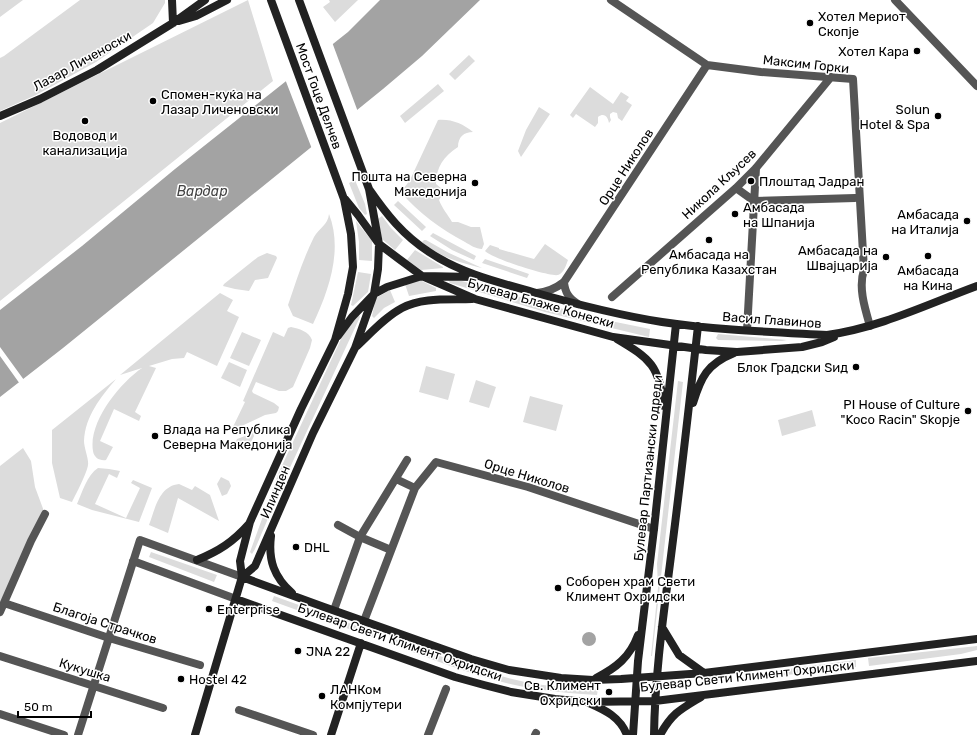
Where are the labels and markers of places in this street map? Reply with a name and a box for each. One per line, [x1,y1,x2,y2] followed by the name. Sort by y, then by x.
[818,9,906,39] place label: Хотел Мериот Скопје
[805,18,815,28] marker: Хотел Мериот Скопје
[838,44,909,59] place label: Хотел Кара
[912,46,922,56] marker: Хотел Кара
[161,87,278,117] place label: Спомен-куќа на Лазар Личеновски
[148,96,158,106] marker: Спомен-куќа на Лазар Личеновски
[859,102,930,132] place label: Solun Hotel & Spa
[933,111,943,121] marker: Solun Hotel & Spa
[80,116,90,126] marker: Водовод и канализација
[43,128,127,158] place label: Водовод и канализација
[351,169,467,199] place label: Пошта на Северна Македонија
[759,174,864,189] place label: Плоштад Јадран
[746,176,756,186] marker: Плоштад Јадран
[470,178,480,188] marker: Пошта на Северна Македонија
[743,200,815,230] place label: Амбасада на Шпанија
[891,207,959,237] place label: Амбасада на Италија
[730,209,740,219] marker: Амбасада на Шпанија
[962,216,972,226] marker: Амбасада на Италија
[704,235,714,245] marker: Амбасада на Република Казахстан
[798,243,878,273] place label: Амбасада на Швајцарија
[641,247,777,277] place label: Амбасада на Република Казахстан
[923,251,933,261] marker: Амбасада на Кина
[881,252,891,262] marker: Амбасада на Швајцарија
[897,263,959,293] place label: Амбасада на Кина
[737,360,848,375] place label: Блок Градски Sид
[851,362,861,372] marker: Блок Градски Sид
[841,397,960,427] place label: PI House of Culture "Koco Racin" Skopje
[963,406,973,416] marker: PI House of Culture "Koco Racin" Skopje
[163,422,293,452] place label: Влада на Република Северна Македонија
[150,431,160,441] marker: Влада на Република Северна Македонија
[304,540,330,555] place label: DHL
[291,542,301,552] marker: DHL
[566,574,695,604] place label: Соборен храм Свети Климент Охридски
[553,583,563,593] marker: Соборен храм Свети Климент Охридски
[217,602,280,617] place label: Enterprise
[204,604,214,614] marker: Enterprise
[306,644,350,659] place label: JNA 22
[293,646,303,656] marker: JNA 22
[189,672,247,687] place label: Hostel 42
[176,674,186,684] marker: Hostel 42
[524,678,601,708] place label: Св. Климент Охридски
[330,682,402,712] place label: ЛАНКом Компјутери
[604,687,614,697] marker: Св. Климент Охридски
[317,691,327,701] marker: ЛАНКом Компјутери

